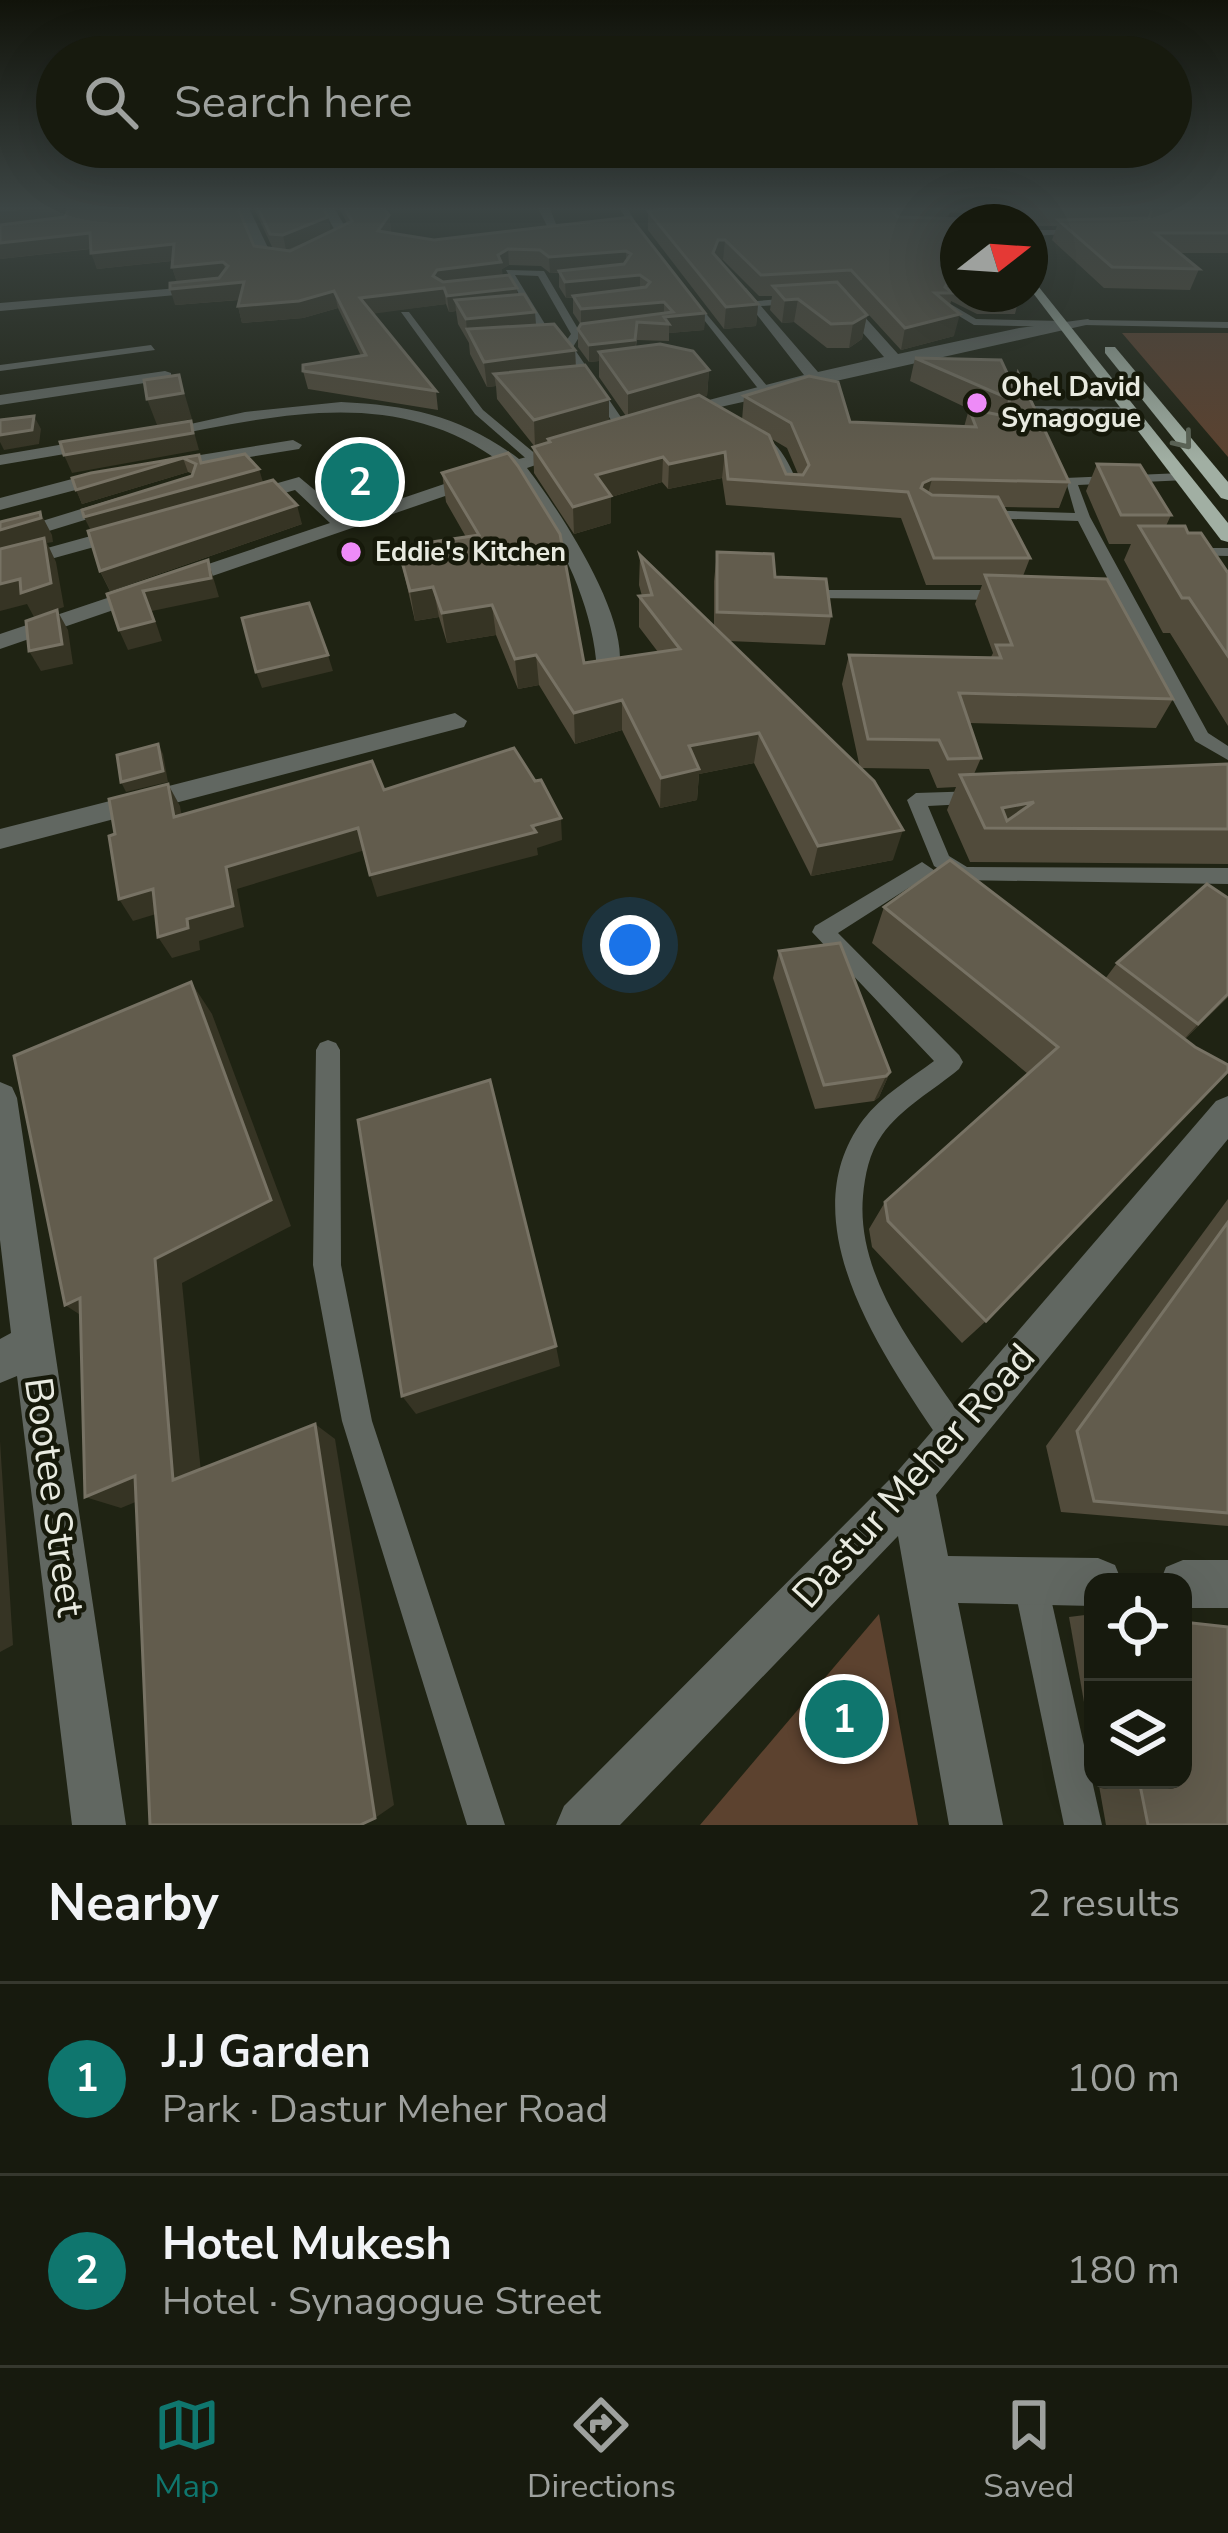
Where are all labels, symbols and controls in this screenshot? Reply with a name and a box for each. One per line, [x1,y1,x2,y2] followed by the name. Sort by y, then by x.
[36,36,1192,168] search box
[78,69,144,135] icon: search
[174,72,413,133] text: Search here
[940,204,1048,312] north arrow
[1001,369,1141,437] place label: Ohel David Synagogue
[964,390,990,416] marker: Ohel David Synagogue
[1170,427,1191,449] one-way arrow
[321,437,399,527] pin: 2
[375,534,566,571] place label: Eddie's Kitchen
[338,539,364,565] marker: Eddie's Kitchen
[600,915,660,975] your location
[781,1332,1047,1620] street label: Dastur Meher Road
[11,1374,97,1620] street label: Bootee Street
[1084,1573,1192,1789] map controls
[1084,1573,1192,1681] button: locate
[805,1674,883,1764] pin: 1
[1084,1681,1192,1789] button: layers
[48,1868,219,1938] text: Nearby
[1028,1877,1180,1930] text: 2 results
[162,2022,371,2083] text: J.J Garden
[75,2052,99,2105] text: 1
[1066,2052,1180,2105] text: 100 m
[162,2083,608,2136] text: Park · Dastur Meher Road
[162,2214,452,2275] text: Hotel Mukesh
[75,2244,99,2297] text: 2
[1066,2244,1180,2297] text: 180 m
[162,2275,601,2328] text: Hotel · Synagogue Street
[154,2392,220,2509] tab: Map
[527,2392,676,2509] tab: Directions
[983,2392,1074,2509] tab: Saved

